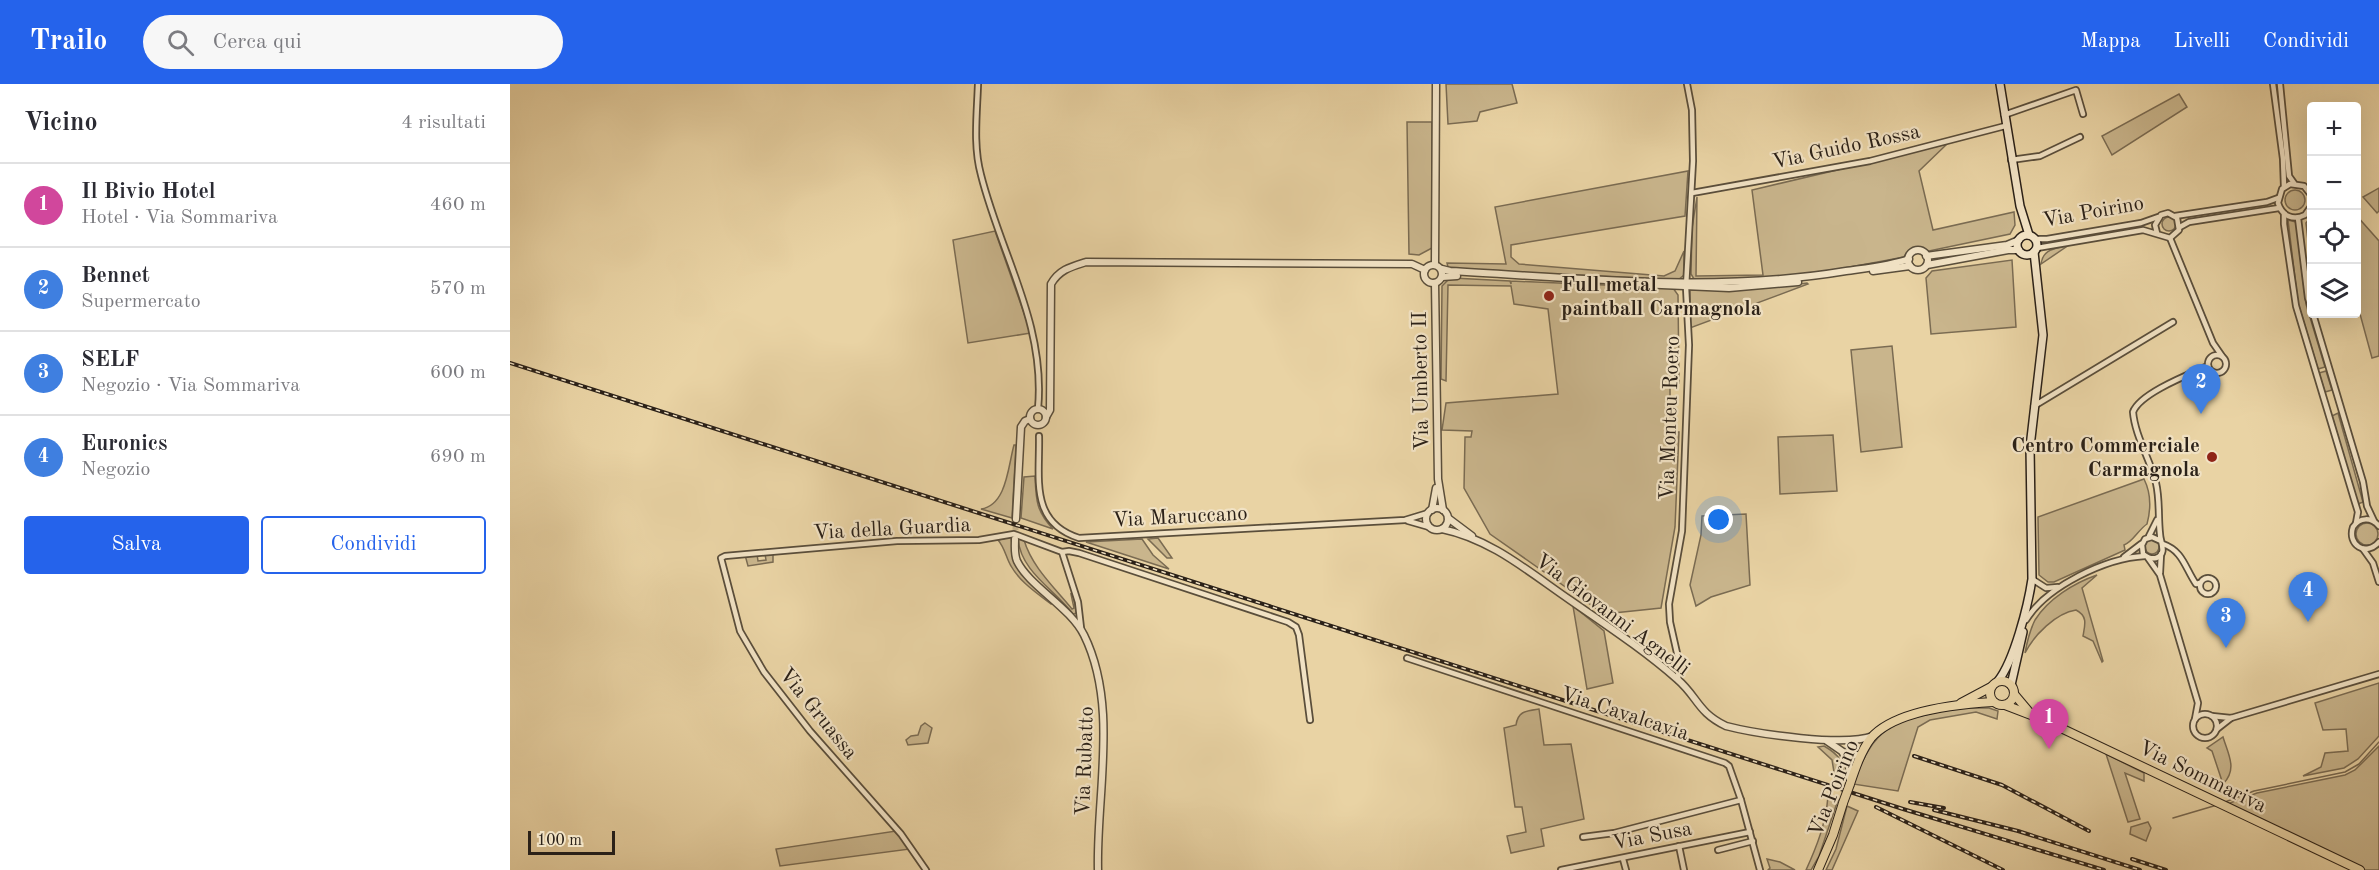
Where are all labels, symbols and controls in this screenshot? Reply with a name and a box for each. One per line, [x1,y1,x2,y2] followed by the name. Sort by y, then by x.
[143,15,563,69] search box
[164,26,197,59] icon: search
[30,28,107,56] text: Trailo
[212,31,302,53] text: Cerca qui
[2080,31,2141,52] text: Mappa
[2174,31,2230,52] text: Livelli
[2263,31,2349,52] text: Condividi
[2307,102,2361,318] map controls
[2307,102,2361,156] button: +
[24,110,98,136] text: Vicino
[401,113,486,133] text: 4 risultati
[1771,122,1922,173] street label: Via Guido Rossa
[2307,156,2361,210] button: −
[81,181,216,203] text: Il Bivio Hotel
[2041,193,2146,232] street label: Via Poirino
[38,195,49,215] text: 1
[430,195,486,215] text: 460 m
[81,208,278,228] text: Hotel · Via Sommariva
[2307,210,2361,264] button: locate
[2307,264,2361,318] button: layers
[81,265,150,287] text: Bennet
[1561,275,1762,320] place label: Full metal paintball Carmagnola
[38,279,49,299] text: 2
[430,279,486,299] text: 570 m
[1542,289,1556,303] marker: Full metal paintball Carmagnola
[81,292,201,312] text: Supermercato
[1410,311,1433,451] street label: Via Umberto II
[1657,335,1684,501] street label: Via Monteu Roero
[81,349,139,371] text: SELF
[38,363,49,383] text: 3
[430,363,486,383] text: 600 m
[2182,364,2220,414] pin: 2
[81,376,300,396] text: Negozio · Via Sommariva
[81,433,167,455] text: Euronics
[2011,436,2200,481] place label: Centro Commerciale Carmagnola
[38,447,49,467] text: 4
[430,447,486,467] text: 690 m
[2205,450,2219,464] marker: Centro Commerciale Carmagnola
[81,460,150,480] text: Negozio
[1112,503,1248,532] street label: Via Maruccano
[1704,505,1733,534] your location
[813,515,971,544] street label: Via della Guardia
[24,516,249,574] button: Salva
[261,516,486,574] button: Condividi
[1531,550,1693,680] street label: Via Giovanni Agnelli
[2288,572,2328,622] pin: 4
[2206,598,2246,648] pin: 3
[775,664,861,764] street label: Via Gruassa
[1558,684,1691,745] street label: Via Cavalcavia
[2030,700,2068,749] pin: 1
[1073,706,1098,816] street label: Via Rubatto
[1805,737,1863,840] street label: Via Poirino
[2135,737,2270,817] street label: Via Sommariva
[1611,818,1694,855] street label: Via Susa
[528,828,615,856] scale bar
[537,833,582,849] text: 100 m

